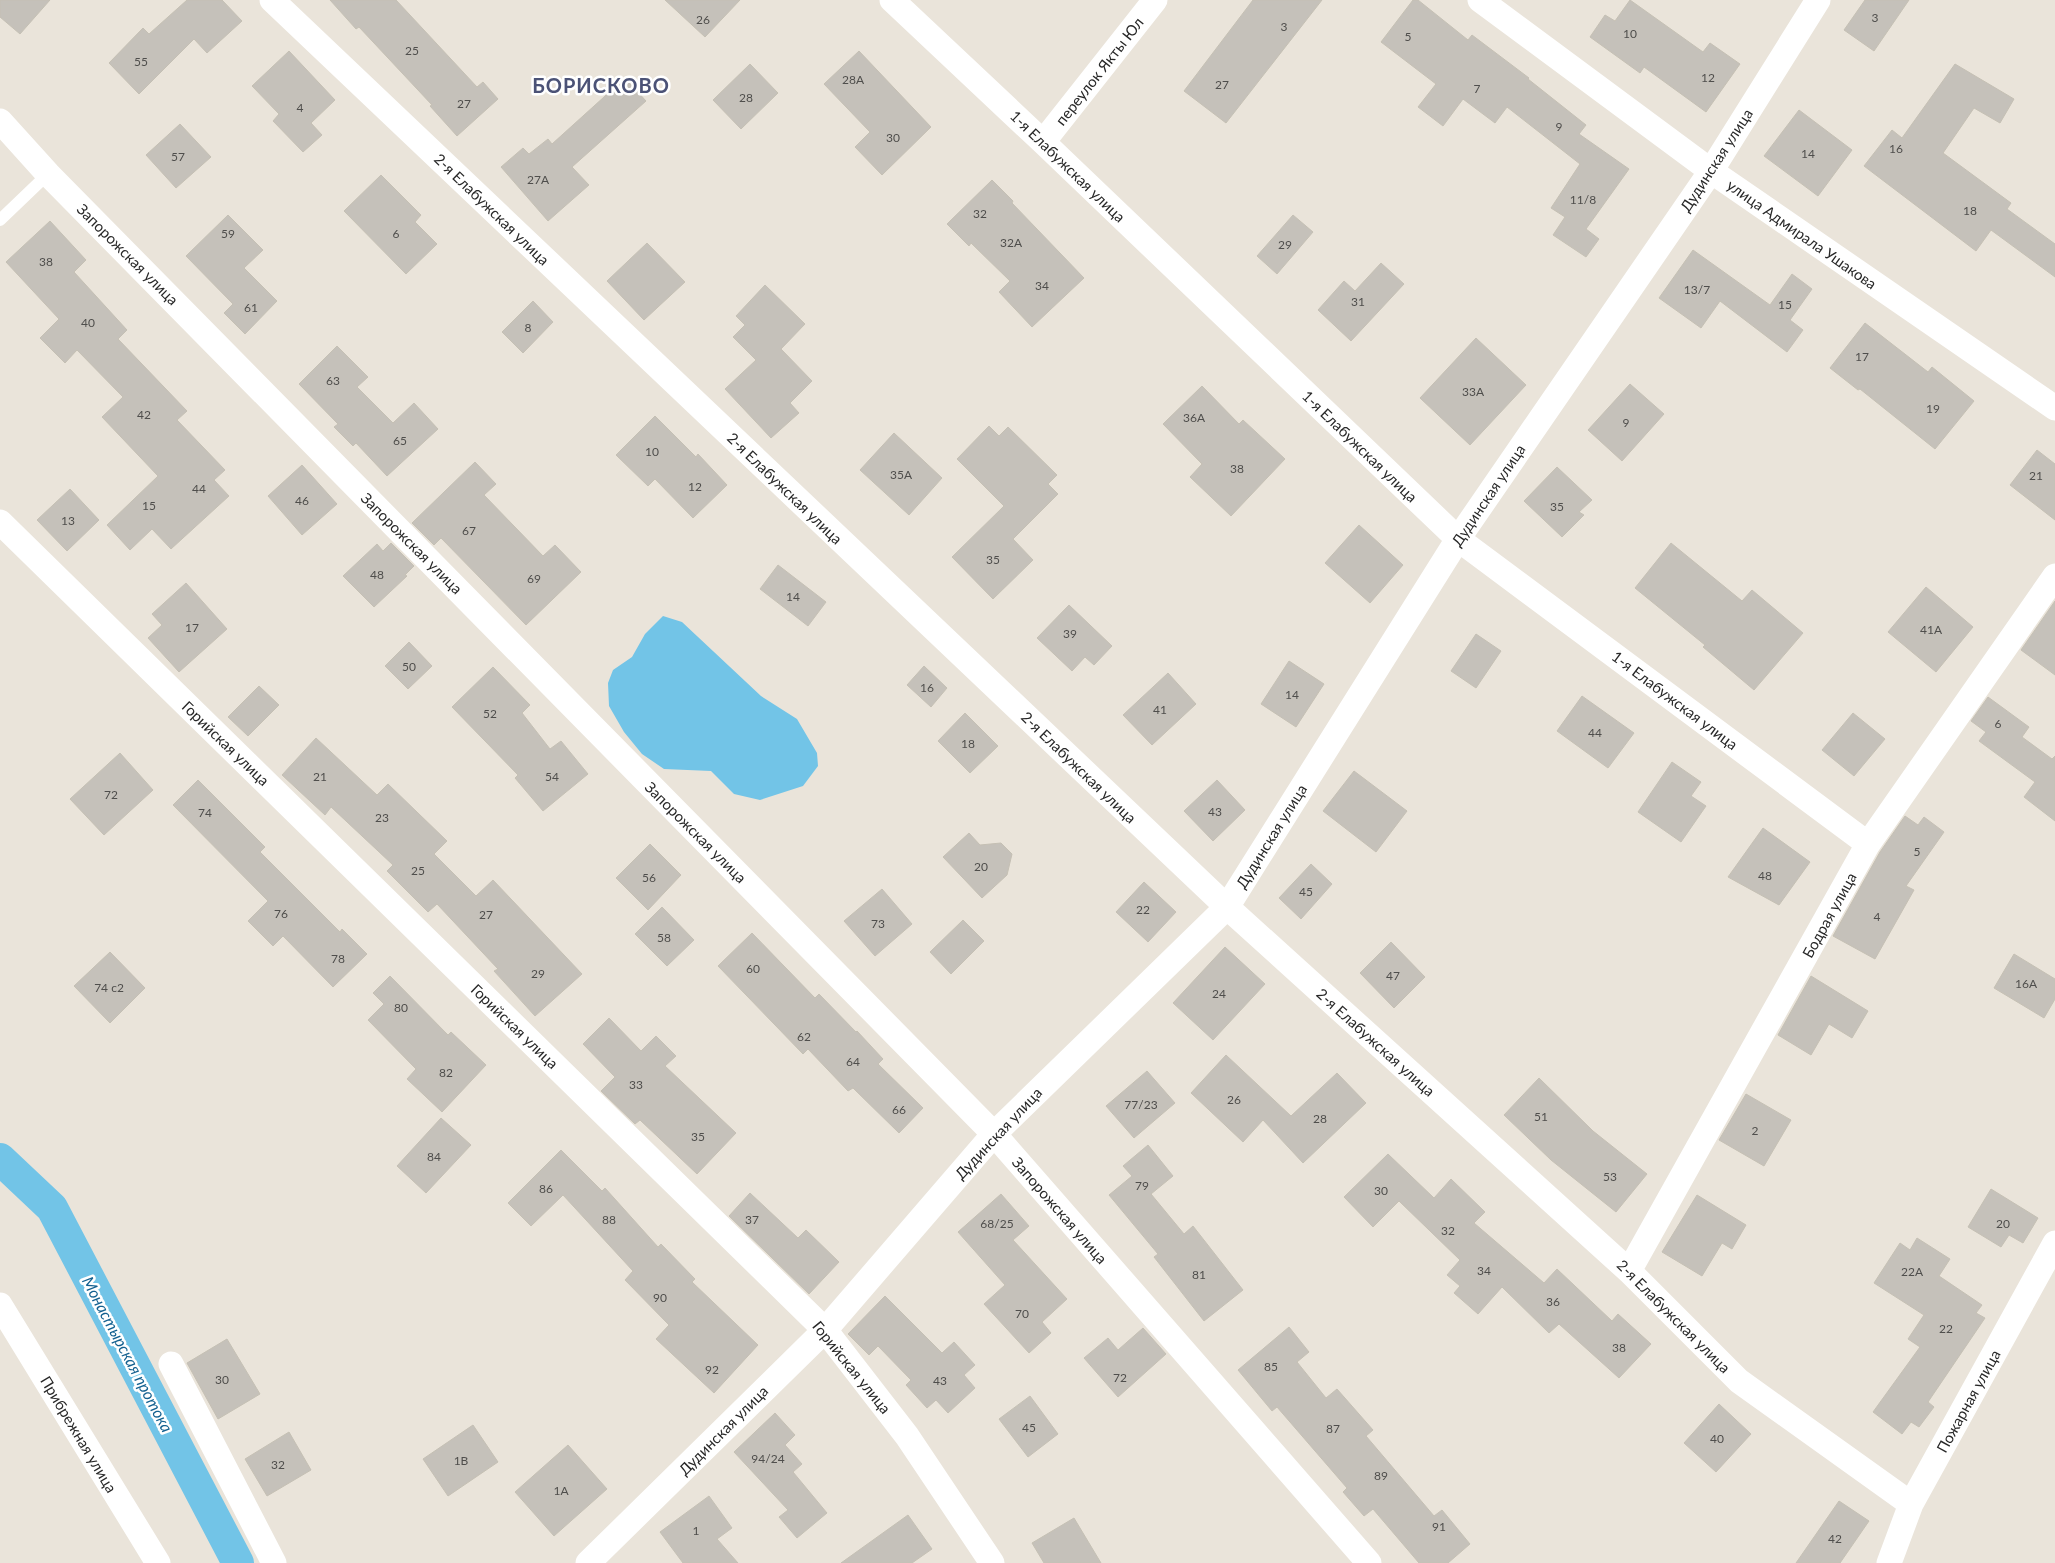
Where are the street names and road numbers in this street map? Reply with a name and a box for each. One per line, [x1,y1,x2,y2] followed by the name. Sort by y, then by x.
[1051,13,1147,129] street label: переулок Якты Юл
[1676,105,1756,215] street label: Дудинская улица
[1007,106,1129,226] street label: 1-я Елабужская улица
[431,149,553,269] street label: 2-я Елабужская улица
[1724,175,1880,293] street label: улица Адмирала Ушакова
[74,200,182,308] street label: Запорожская улица
[1299,386,1421,506] street label: 1-я Елабужская улица
[724,428,846,548] street label: 2-я Елабужская улица
[1447,441,1529,549] street label: Дудинская улица
[358,489,466,597] street label: Запорожская улица
[1609,647,1741,753] street label: 1-я Елабужская улица
[179,697,273,789] street label: Горийская улица
[1018,707,1140,827] street label: 2-я Елабужская улица
[642,778,750,886] street label: Запорожская улица
[1232,781,1310,891] street label: Дудинская улица
[1798,869,1860,961] street label: Бодрая улица
[468,980,562,1072] street label: Горийская улица
[1313,984,1439,1100] street label: 2-я Елабужская улица
[951,1083,1045,1183] street label: Дудинская улица
[1009,1153,1111,1267] street label: Запорожская улица
[1614,1256,1734,1376] street label: 2-я Елабужская улица
[809,1317,895,1417] street label: Горийская улица
[1932,1346,2004,1456] street label: Пожарная улица
[37,1372,121,1496] street label: Прибрежная улица
[675,1382,771,1478] street label: Дудинская улица

